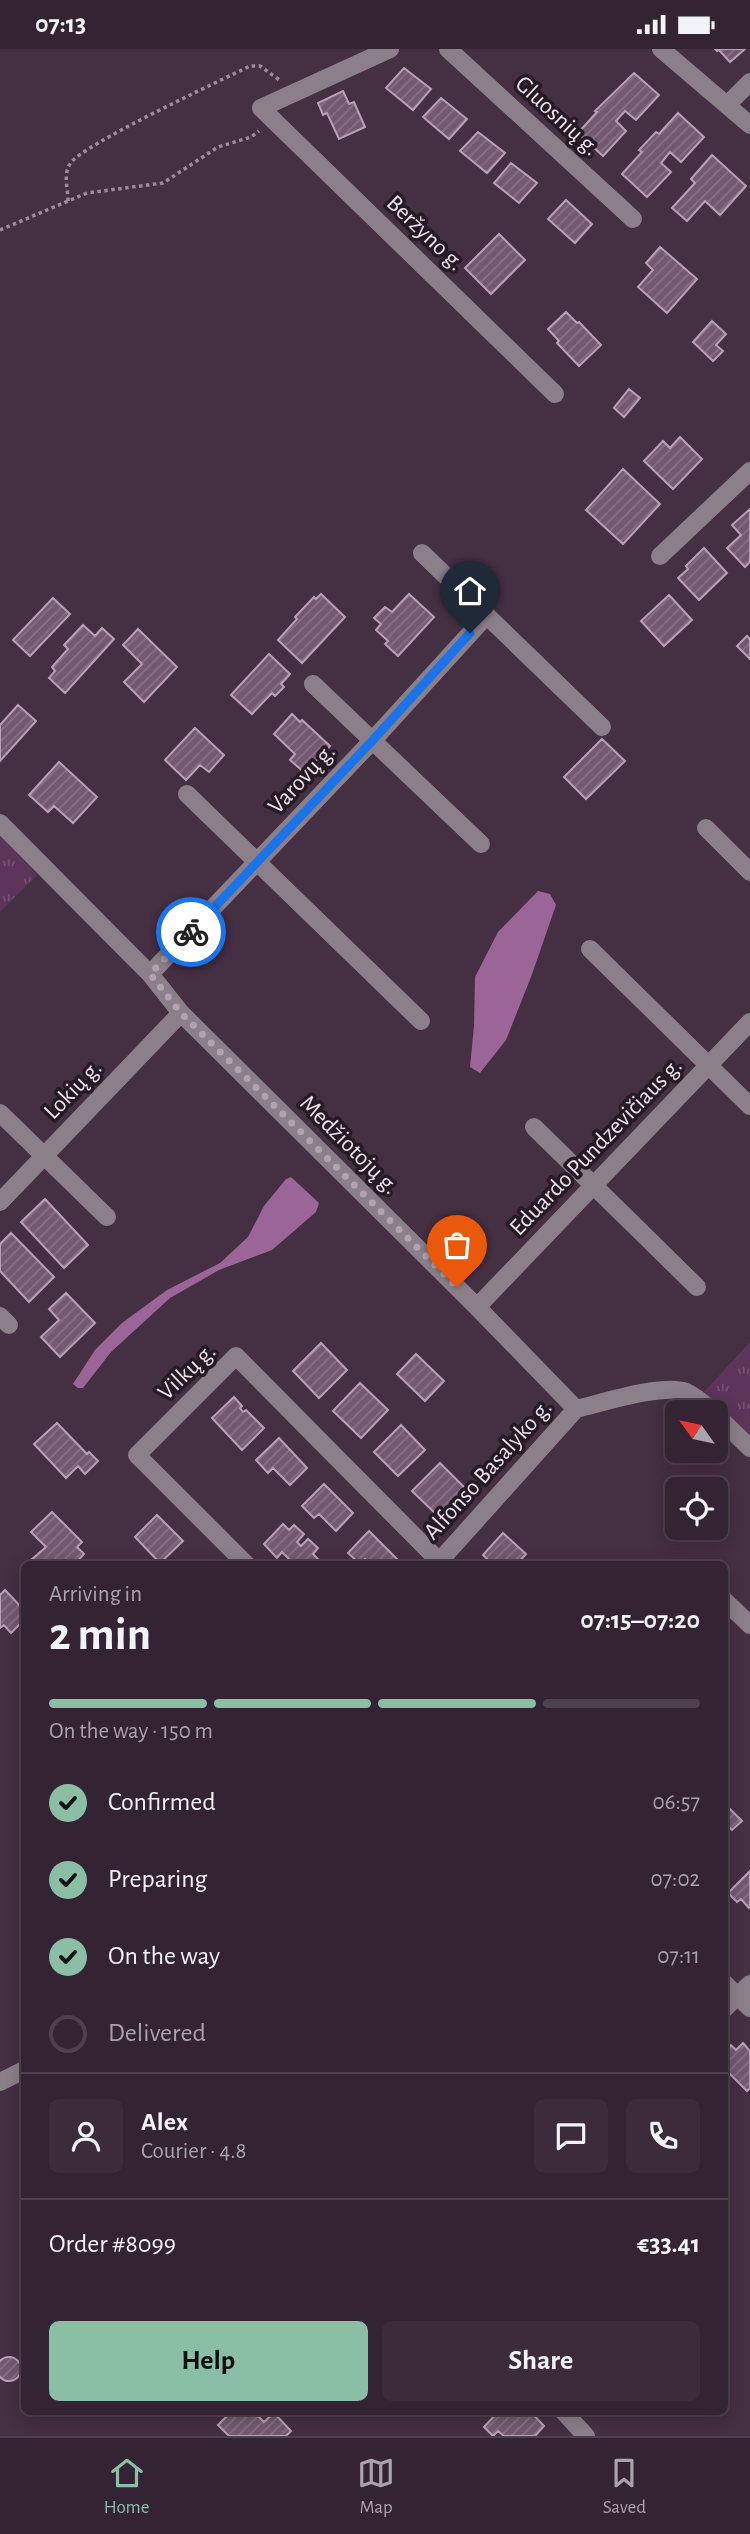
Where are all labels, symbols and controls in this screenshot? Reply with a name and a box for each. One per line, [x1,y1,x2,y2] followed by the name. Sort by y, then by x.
[35,11,86,37] text: 07:13
[511,72,603,160] street label: Gluosnių g.
[382,191,468,275] street label: Beržyno g.
[440,561,500,633] pin
[451,572,489,610] icon: home
[264,739,340,819] street label: Varovų g.
[156,897,226,967] courier
[172,913,210,951] icon: bike
[505,1054,687,1240] street label: Eduardo Pundzevičiaus g.
[40,1056,106,1124] street label: Lokių g.
[295,1091,403,1199] street label: Medžiotojų g.
[427,1215,487,1287] pin
[438,1226,476,1264] icon: bag
[154,1339,220,1405] street label: Vilkų g.
[419,1396,557,1544] street label: Alfonso Basalyko g.
[665,1400,728,1463] north arrow
[665,1400,728,1540] map controls
[665,1477,728,1540] button: locate
[49,1583,142,1606] text: Arriving in
[580,1607,700,1633] text: 07:15–07:20
[49,1612,151,1658] text: 2 min
[49,1720,213,1743] text: On the way · 150 m
[49,1784,87,1822] icon: check
[108,1789,216,1815] text: Confirmed
[653,1791,700,1814] text: 06:57
[49,1861,87,1899] icon: check
[108,1866,207,1892] text: Preparing
[650,1868,700,1891] text: 07:02
[49,1938,87,1976] icon: check
[108,1943,220,1969] text: On the way
[657,1945,700,1968] text: 07:11
[108,2020,206,2046] text: Delivered
[49,2099,123,2173] button: person
[534,2099,608,2173] button: chat
[626,2099,700,2173] button: phone
[141,2109,188,2135] text: Alex
[141,2140,246,2163] text: Courier · 4.8
[49,2231,176,2257] text: Order #8099
[637,2231,700,2257] text: €33.41
[49,2321,368,2401] button: Help
[382,2321,700,2401] button: Share
[104,2454,150,2519] tab: Home
[357,2454,395,2519] tab: Map
[603,2454,646,2519] tab: Saved

